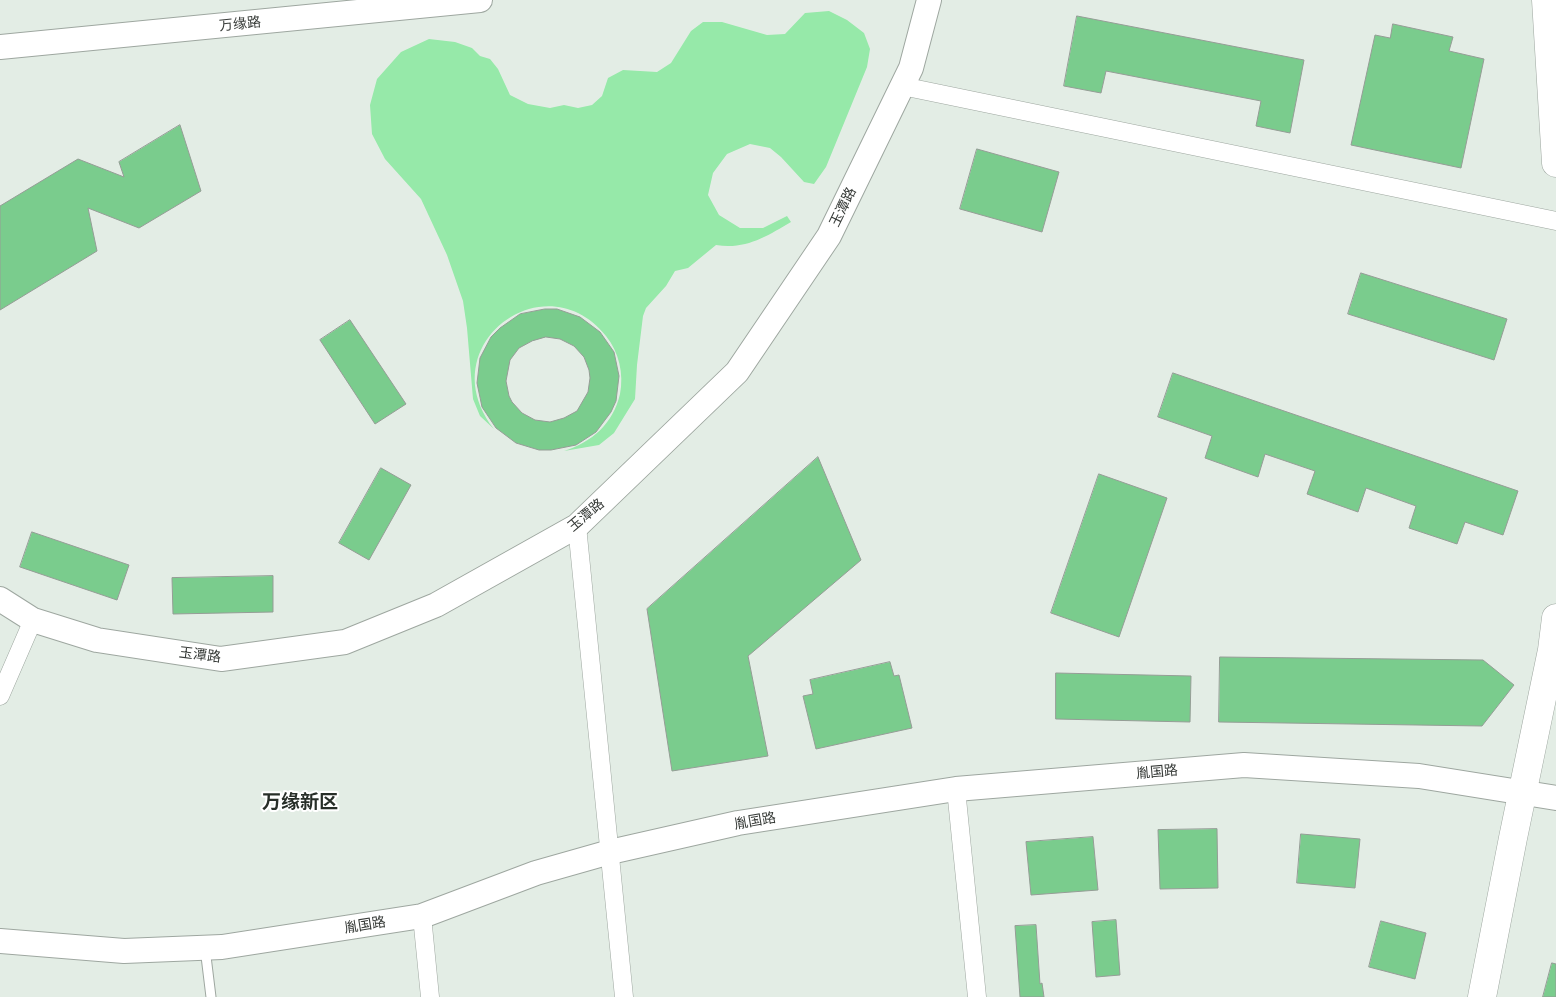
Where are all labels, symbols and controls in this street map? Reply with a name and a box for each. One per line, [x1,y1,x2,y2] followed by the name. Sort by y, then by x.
[218,13,262,35] street label: 万缘路
[826,184,860,230] street label: 玉潭路
[565,495,607,535] street label: 玉潭路
[178,644,222,666] street label: 玉潭路
[1135,762,1179,782] street label: 胤国路
[262,791,338,813] district label: 万缘新区
[733,809,777,833] street label: 胤国路
[343,913,387,937] street label: 胤国路

